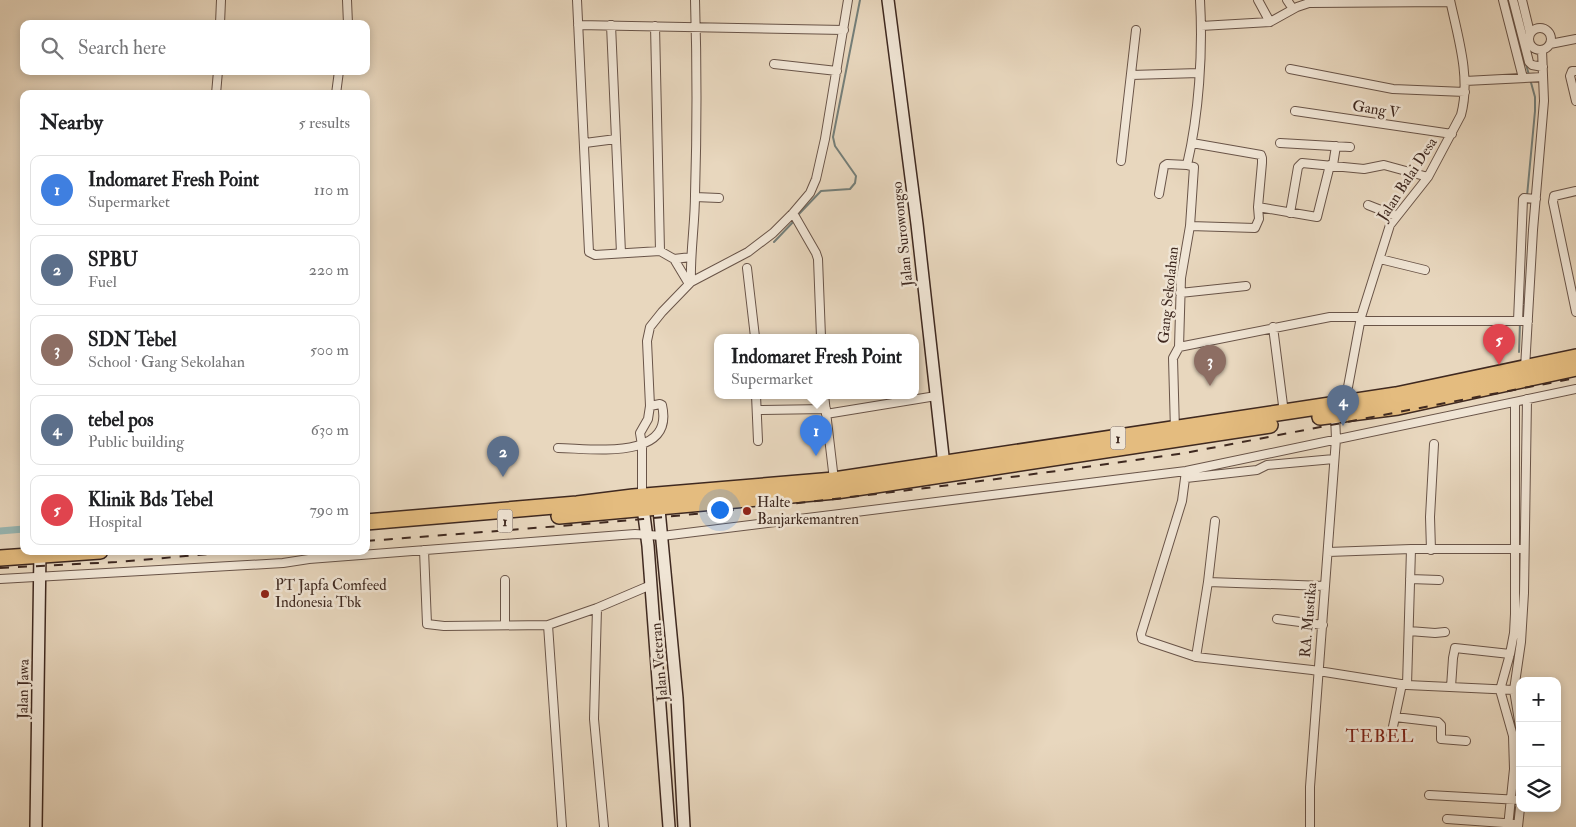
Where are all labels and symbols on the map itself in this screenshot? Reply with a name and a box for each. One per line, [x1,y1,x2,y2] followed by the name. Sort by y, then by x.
[1351,96,1402,123] street label: Gang V
[1373,133,1443,226] street label: Jalan Balai Desa
[888,180,919,288] street label: Jalan Surowongso
[1154,245,1183,345] street label: Gang Sekolahan
[1483,324,1515,365] pin: 5
[1194,345,1226,386] pin: 3
[1327,385,1359,426] pin: 4
[800,415,832,456] pin: 1
[1110,426,1126,449] road number: 1
[487,436,519,477] pin: 2
[757,493,859,529] place label: Halte Banjarkemantren
[707,497,733,523] your location
[741,505,753,517] marker: Halte Banjarkemantren
[498,510,512,532] road number: 1
[275,576,387,612] place label: PT Japfa Comfeed Indonesia Tbk
[1296,581,1321,659] street label: RA. Mustika
[259,588,271,600] marker: PT Japfa Comfeed Indonesia Tbk
[647,621,673,703] street label: Jalan Veteran
[13,658,35,720] street label: Jalan Jawa
[1345,725,1415,748] district label: TEBEL

